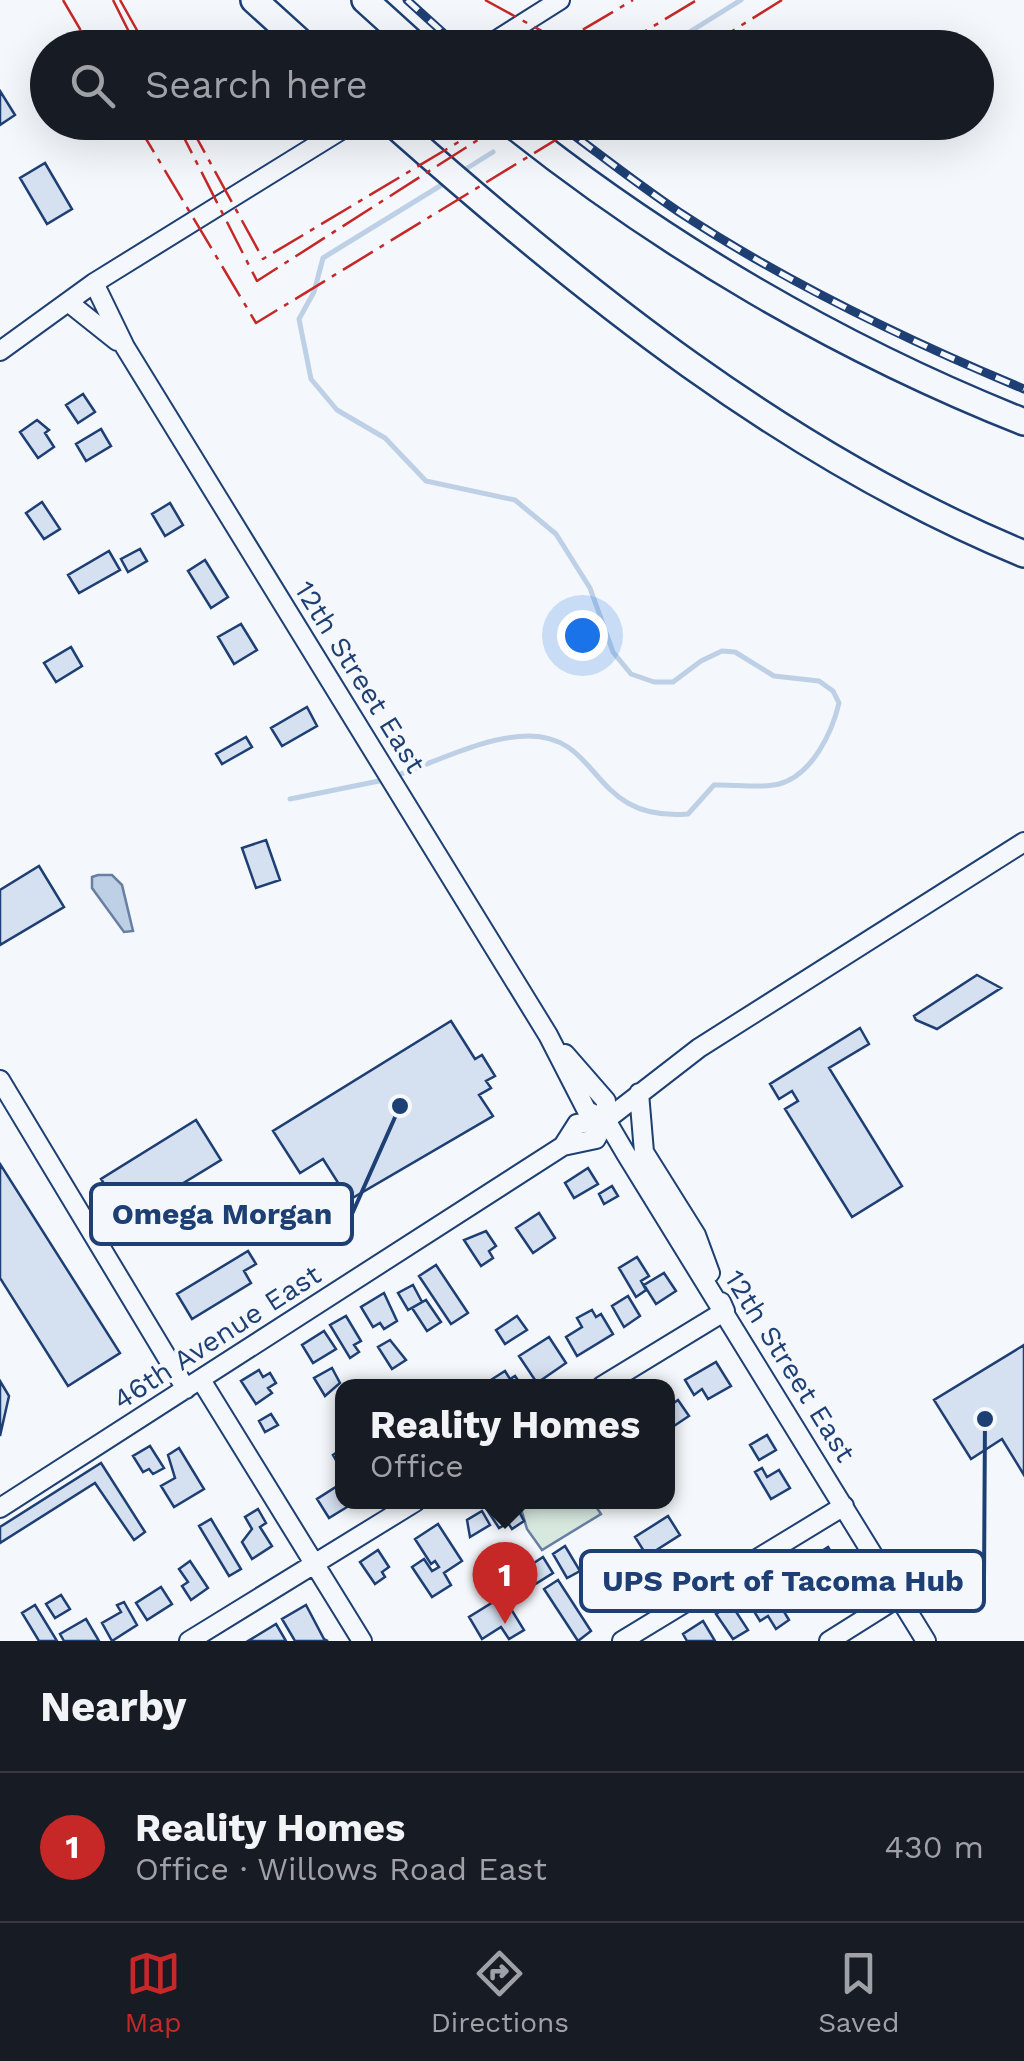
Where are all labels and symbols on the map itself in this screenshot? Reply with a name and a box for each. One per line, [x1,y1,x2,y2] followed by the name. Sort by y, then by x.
[288,575,432,779] street label: 12th Street East
[557,610,608,661] your location
[91,1184,352,1244] callout: Omega Morgan
[112,1196,332,1231] text: Omega Morgan
[107,1258,327,1416] street label: 46th Avenue East
[718,1264,862,1468] street label: 12th Street East
[472,1542,538,1624] pin: 1
[581,1551,984,1611] callout: UPS Port of Tacoma Hub
[602,1563,964,1598] text: UPS Port of Tacoma Hub

